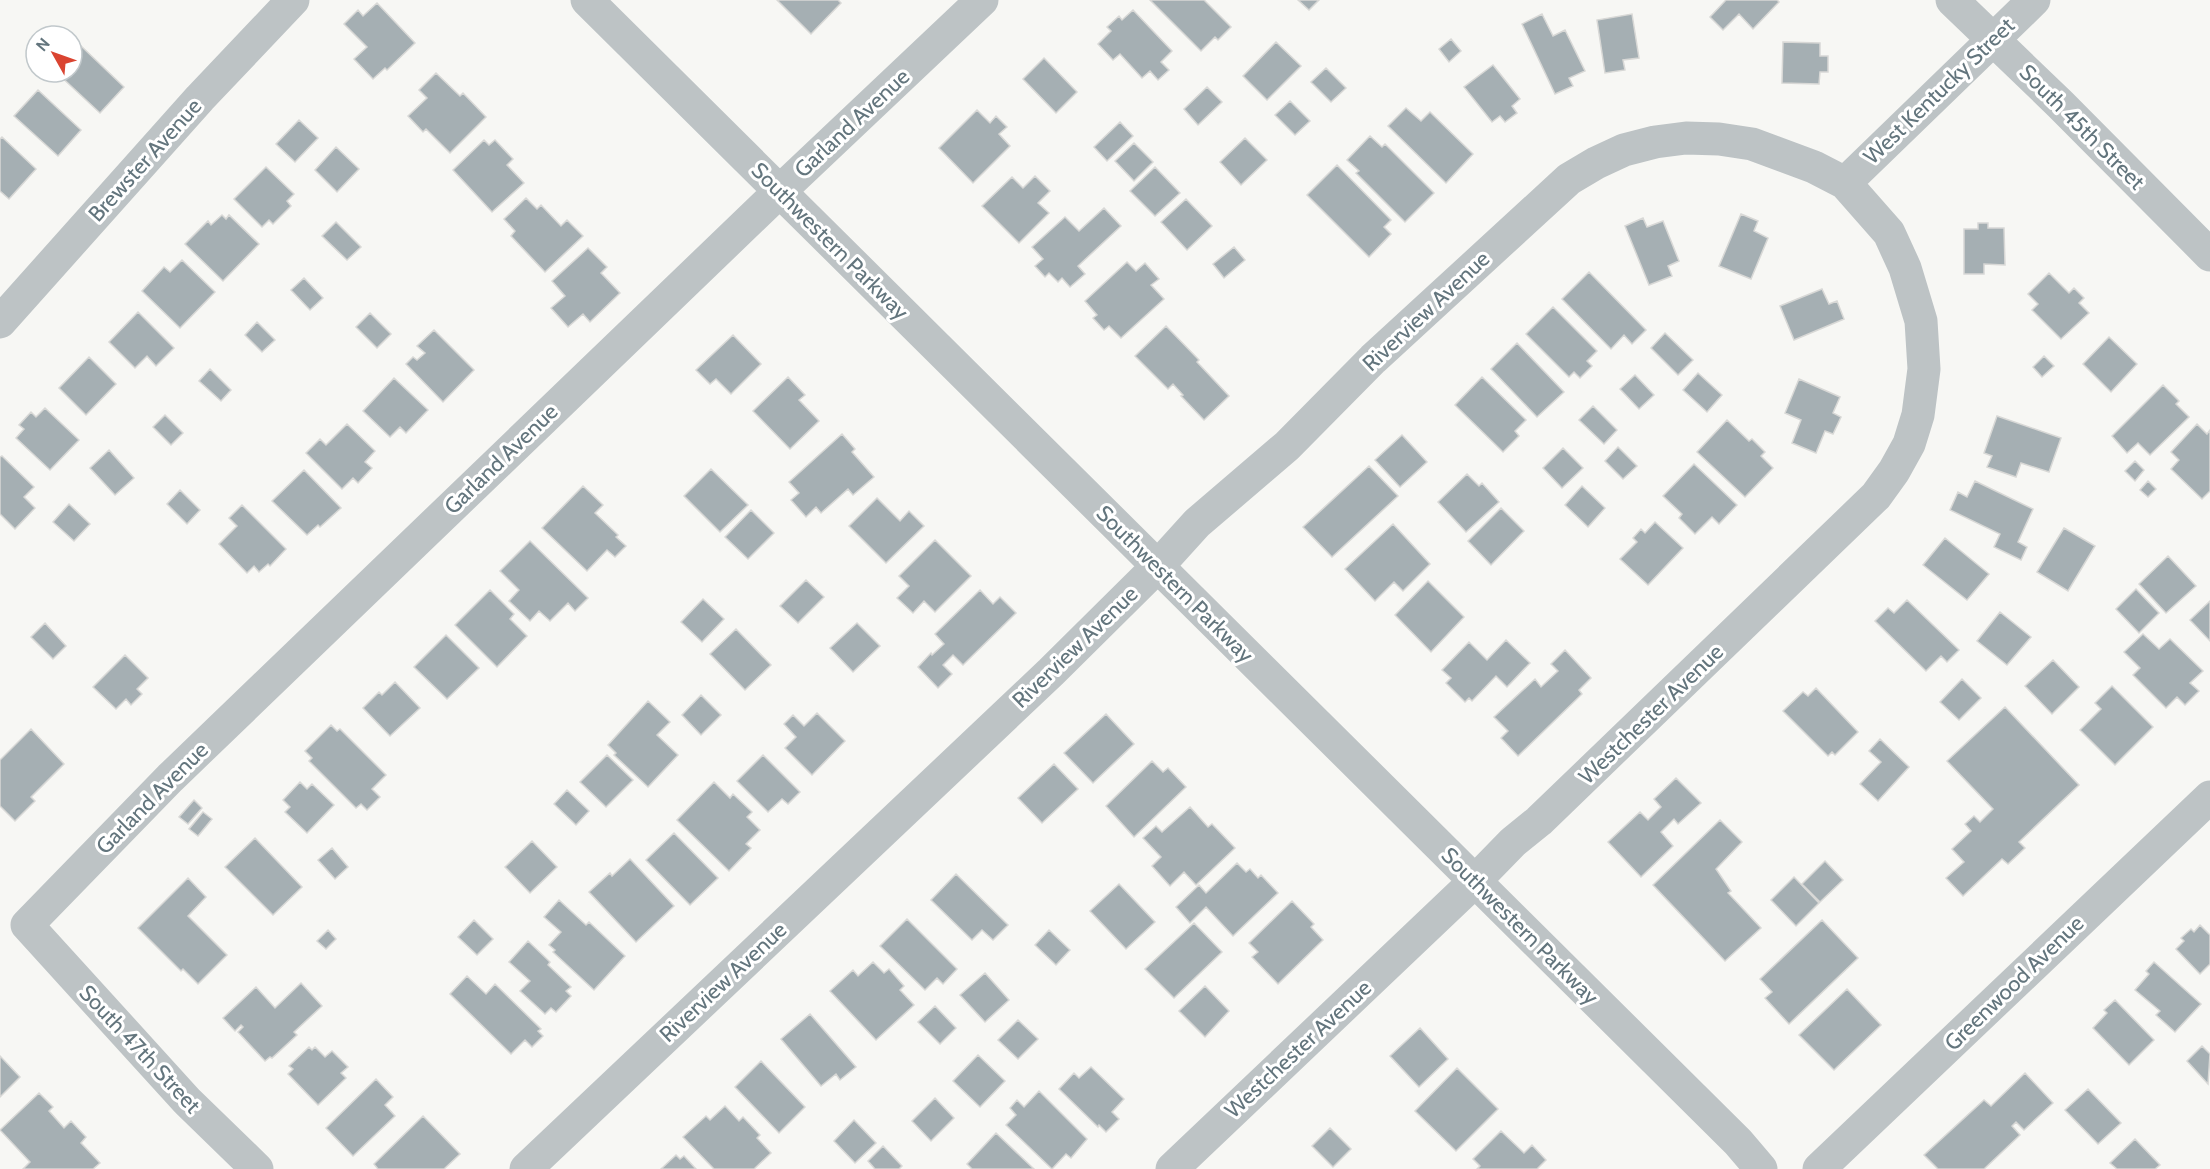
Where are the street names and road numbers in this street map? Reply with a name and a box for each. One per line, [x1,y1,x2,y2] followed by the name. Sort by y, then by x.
[1858,12,2020,170] street label: West Kentucky Street
[2014,59,2151,196] street label: South 45th Street
[789,63,915,183] street label: Garland Avenue
[83,93,207,227] street label: Brewster Avenue
[746,157,914,325] street label: Southwestern Parkway
[1357,245,1495,377] street label: Riverview Avenue
[439,398,563,520] street label: Garland Avenue
[1091,500,1259,668] street label: Southwestern Parkway
[1007,580,1143,714] street label: Riverview Avenue
[1573,638,1729,790] street label: Westchester Avenue
[90,736,214,860] street label: Garland Avenue
[1436,842,1604,1010] street label: Southwestern Parkway
[1939,910,2089,1056] street label: Greenwood Avenue
[654,916,792,1048] street label: Riverview Avenue
[1219,974,1377,1124] street label: Westchester Avenue
[74,979,207,1119] street label: South 47th Street

